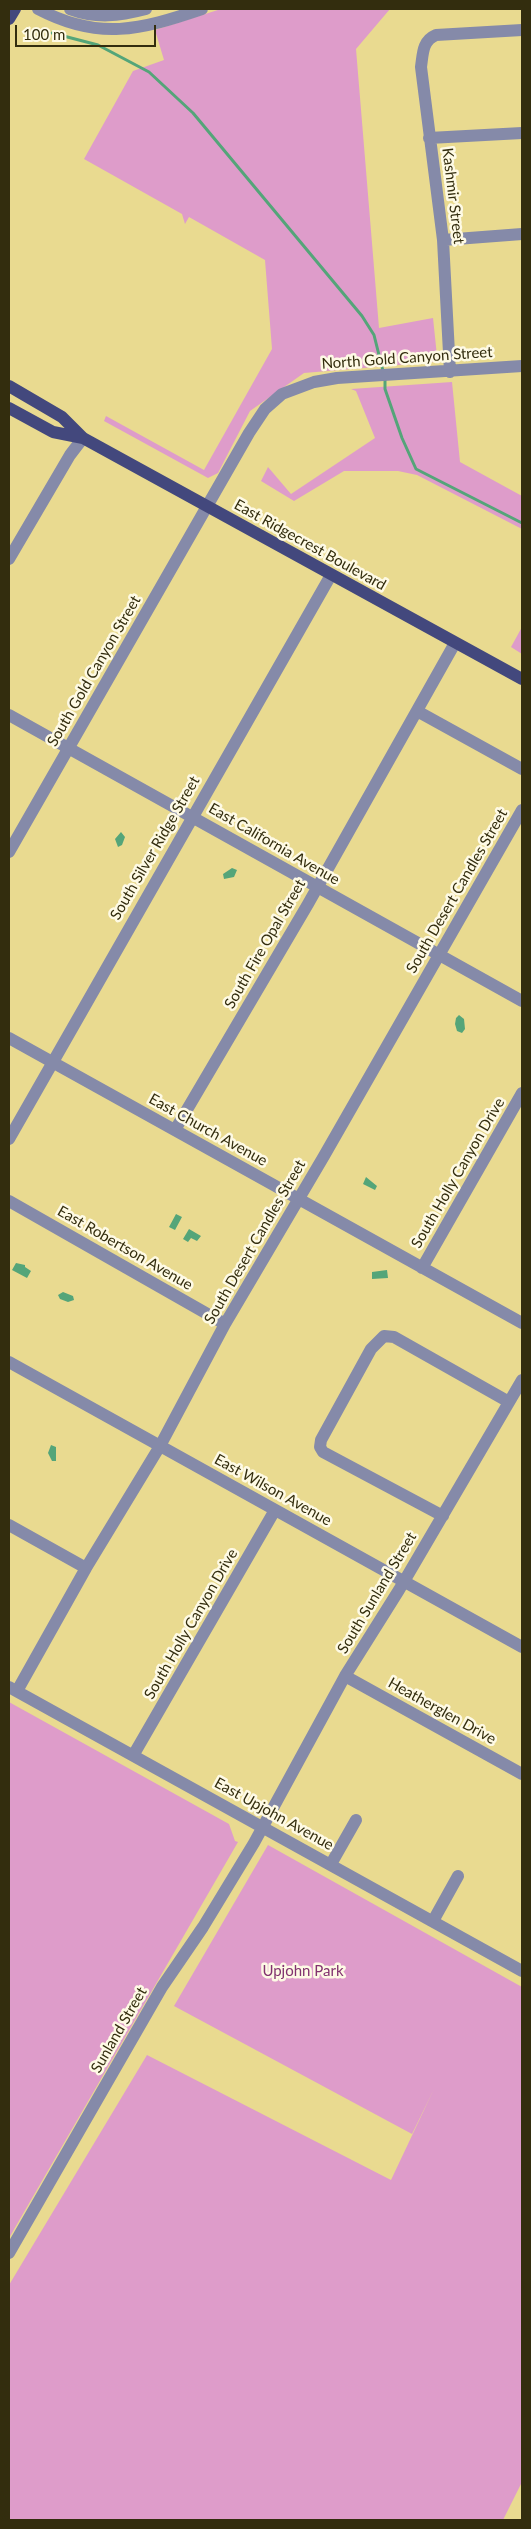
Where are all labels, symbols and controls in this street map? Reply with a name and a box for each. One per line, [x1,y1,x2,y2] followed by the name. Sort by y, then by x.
[18,15,159,47] scale bar
[23,25,65,43] text: 100 m
[438,147,468,245] street label: Kashmir Street
[321,343,493,373] street label: North Gold Canyon Street
[231,496,389,594] street label: East Ridgecrest Boulevard
[43,592,145,750] street label: South Gold Canyon Street
[107,773,203,923] street label: South Silver Ridge Street
[205,799,343,889] street label: East California Avenue
[403,806,511,976] street label: South Desert Candles Street
[221,876,309,1012] street label: South Fire Opal Street
[146,1090,270,1170] street label: East Church Avenue
[408,1095,508,1251] street label: South Holly Canyon Drive
[201,1157,309,1327] street label: South Desert Candles Street
[54,1202,196,1294] street label: East Robertson Avenue
[211,1450,335,1530] street label: East Wilson Avenue
[334,1529,420,1657] street label: South Sunland Street
[141,1546,241,1702] street label: South Holly Canyon Drive
[385,1674,499,1748] street label: Heatherglen Drive
[211,1774,337,1854] street label: East Upjohn Avenue
[262,1962,344,1980] park label: Upjohn Park
[87,1984,151,2076] street label: Sunland Street

